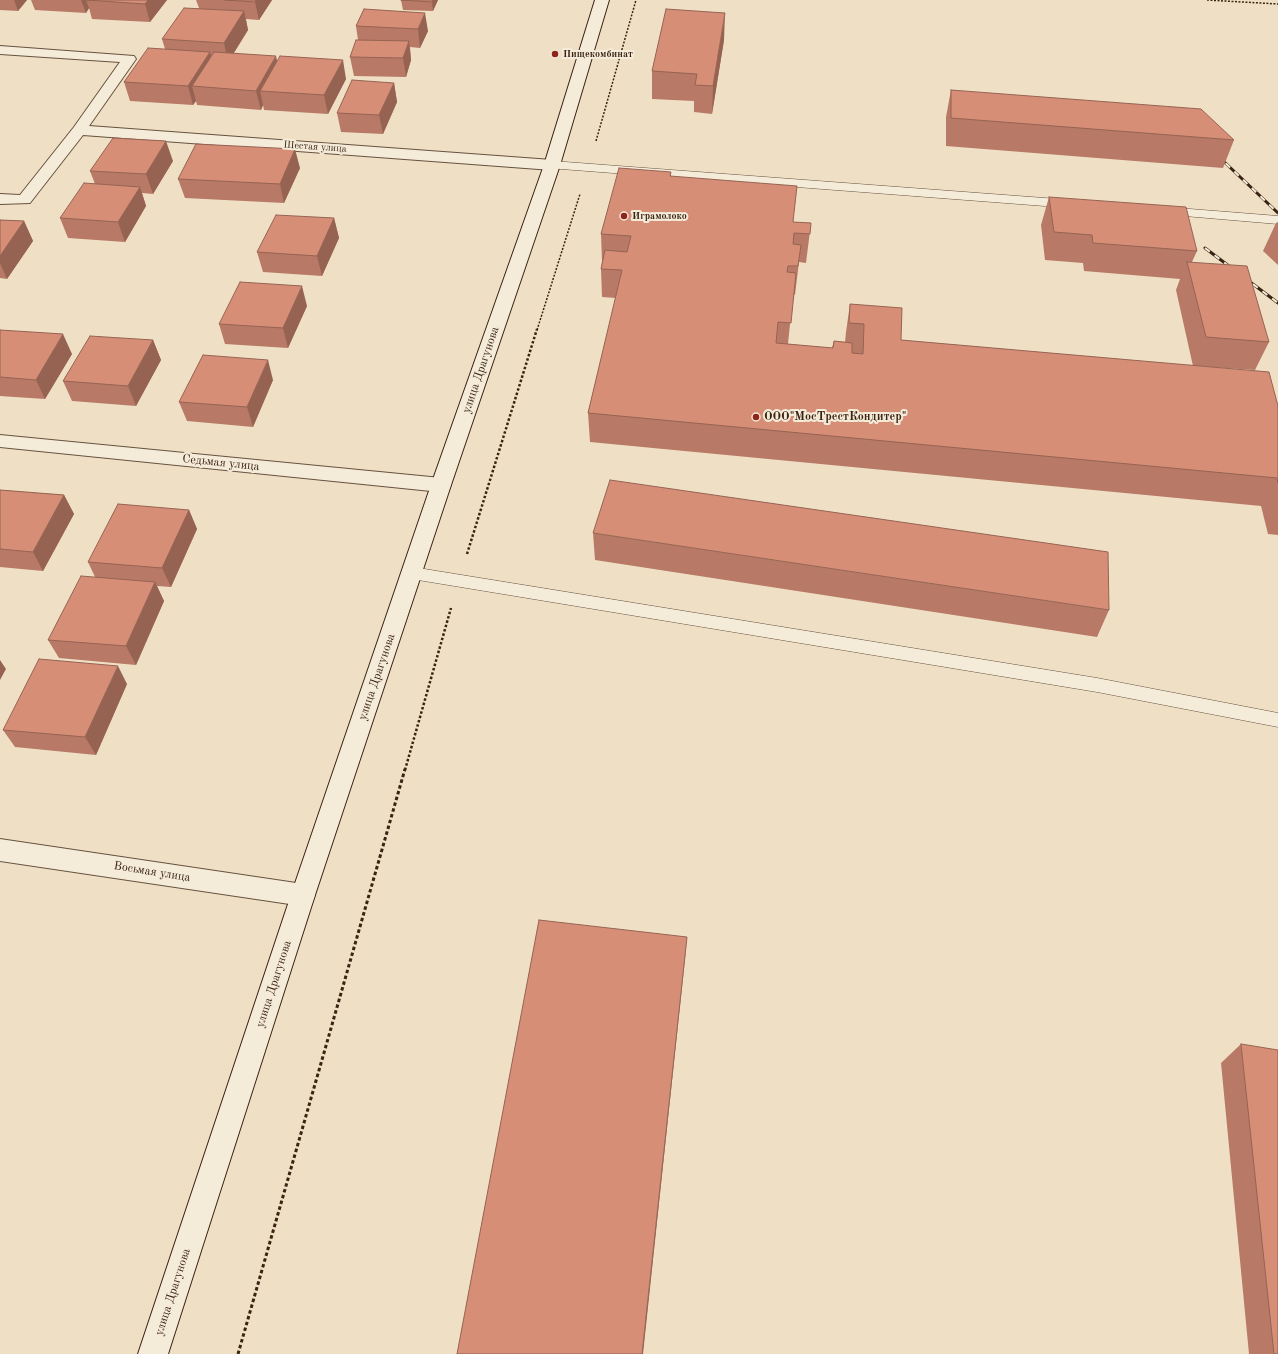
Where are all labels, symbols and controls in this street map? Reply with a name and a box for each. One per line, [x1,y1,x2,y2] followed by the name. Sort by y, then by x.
[563,48,633,60] place label: Пищекомбинат
[550,49,560,59] marker: Пищекомбинат
[283,139,347,155] street label: Шестая улица
[632,210,687,222] place label: Играмолоко
[619,211,629,221] marker: Играмолоко
[459,325,503,415] street label: улица Драгунова
[764,410,906,424] place label: ООО"МосТрестКондитер"
[751,412,761,422] marker: ООО"МосТрестКондитер"
[182,452,260,474] street label: Седьмая улица
[355,632,399,722] street label: улица Драгунова
[113,859,191,885] street label: Восьмая улица
[253,939,295,1029] street label: улица Драгунова
[152,1247,194,1337] street label: улица Драгунова

